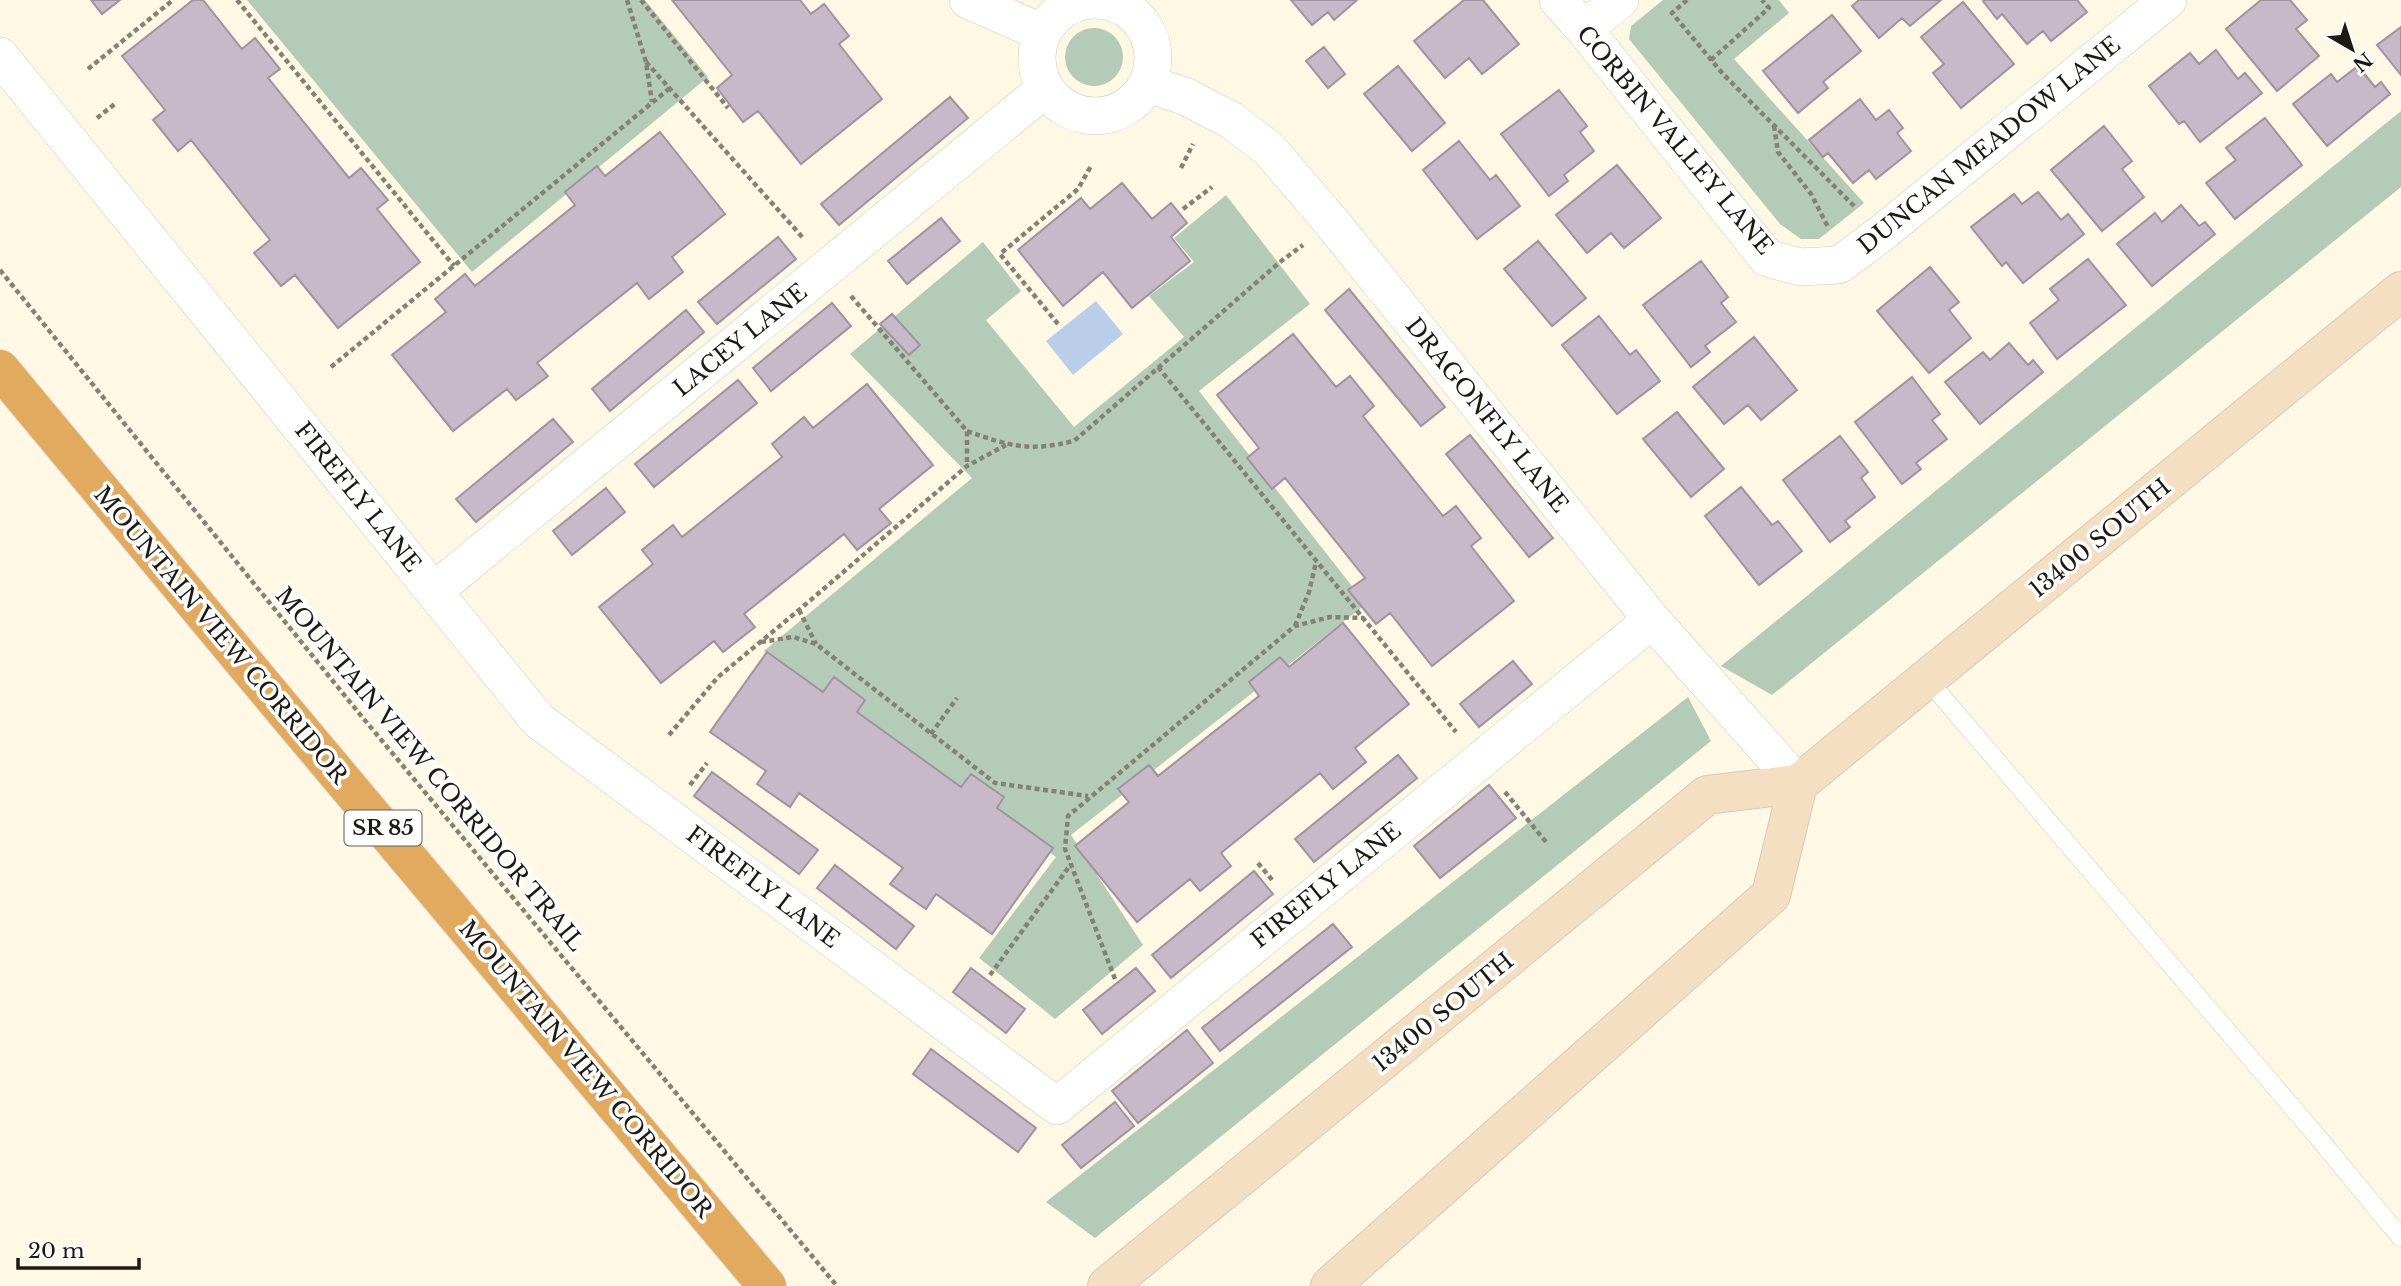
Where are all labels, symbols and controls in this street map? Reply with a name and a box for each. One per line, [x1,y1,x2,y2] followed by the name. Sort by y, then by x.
[2317,14,2387,84] north arrow
[1571,20,1779,260] street label: CORBIN VALLEY LANE
[1852,30,2126,260] street label: DUNCAN MEADOW LANE
[2348,47,2377,76] text: N
[668,278,812,402] street label: LACEY LANE
[1400,312,1574,518] street label: DRAGONFLY LANE
[289,416,427,578] street label: FIREFLY LANE
[2024,473,2176,603] street label: 13400 SOUTH
[88,480,354,790] street label: MOUNTAIN VIEW CORRIDOR
[270,582,591,957] street label: MOUNTAIN VIEW CORRIDOR TRAIL
[344,810,422,846] road number: SR 85
[1245,816,1407,954] street label: FIREFLY LANE
[681,820,845,954] street label: FIREFLY LANE
[453,914,719,1224] street label: MOUNTAIN VIEW CORRIDOR
[1367,947,1519,1077] street label: 13400 SOUTH
[18,1226,138,1270] scale bar
[28,1238,85,1264] text: 20 m

